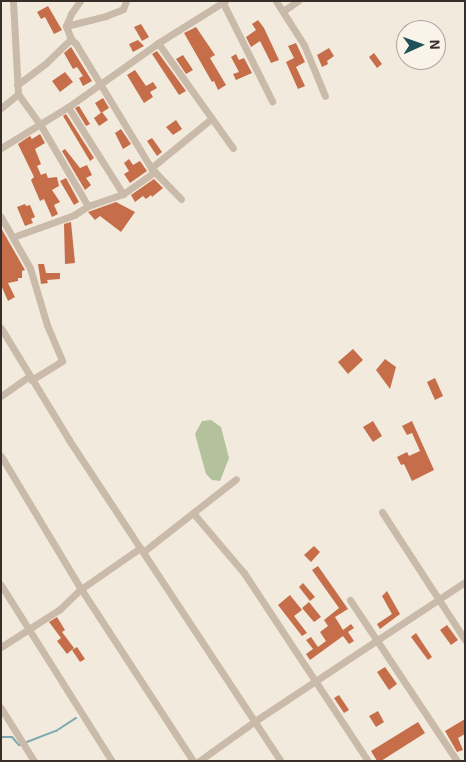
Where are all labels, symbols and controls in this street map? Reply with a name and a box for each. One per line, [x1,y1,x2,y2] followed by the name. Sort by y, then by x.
[396,20,446,70] north arrow
[427,39,444,50] text: N

